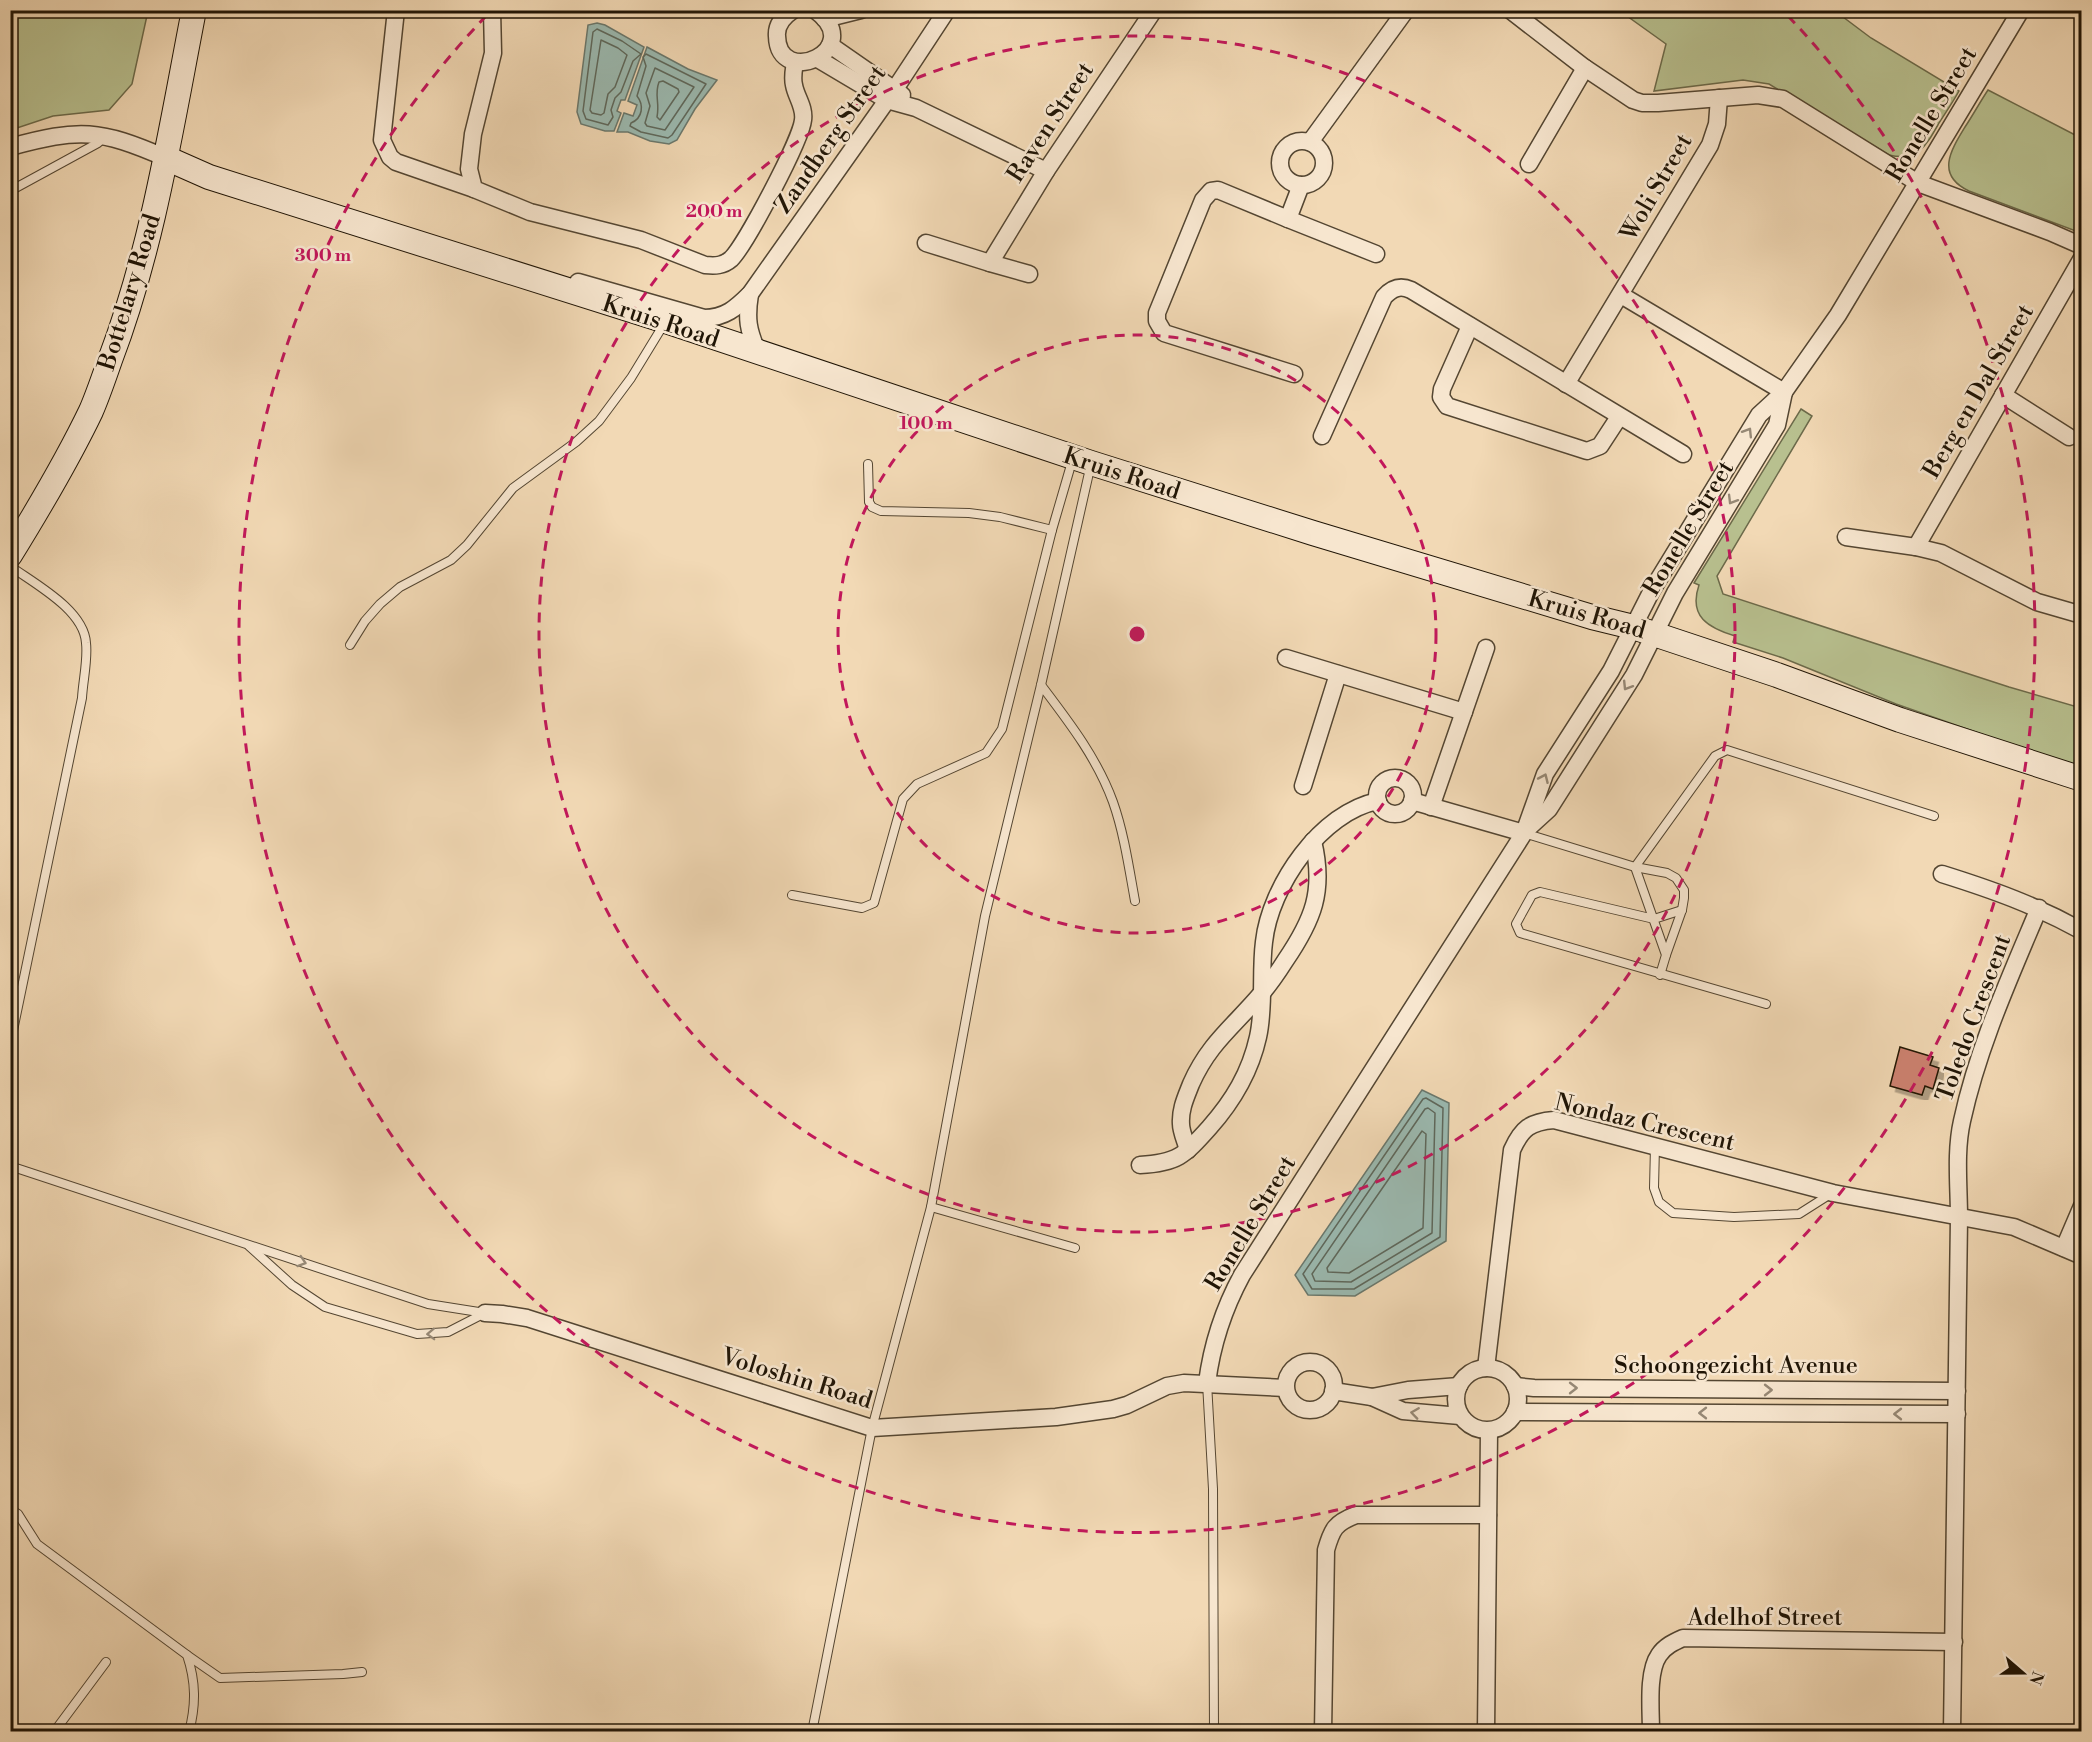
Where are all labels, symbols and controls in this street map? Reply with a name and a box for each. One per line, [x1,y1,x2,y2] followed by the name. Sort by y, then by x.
[1880,41,1984,188] street label: Ronelle Street
[1001,56,1101,188] street label: Raven Street
[769,59,893,220] street label: Zandberg Street
[1614,128,1700,247] street label: Woli Street
[686,200,743,223] text: 200 m
[92,210,168,375] street label: Bottelary Road
[295,244,352,267] text: 300 m
[598,289,723,355] street label: Kruis Road
[1916,299,2041,485] street label: Berg en Dal Street
[899,412,953,435] text: 100 m
[1741,428,1753,438] one-way arrow
[1059,441,1184,507] street label: Kruis Road
[1637,455,1741,602] street label: Ronelle Street
[1727,494,1739,504] one-way arrow
[1524,584,1649,646] street label: Kruis Road
[1127,624,1147,644] centre of rings
[1624,679,1635,690] one-way arrow
[1537,773,1549,784] one-way arrow
[1930,930,2018,1106] street label: Toledo Crescent
[1552,1088,1738,1158] street label: Nondaz Crescent
[1199,1150,1303,1297] street label: Ronelle Street
[296,1255,307,1267] one-way arrow
[426,1327,435,1340] one-way arrow
[716,1341,876,1416] street label: Voloshin Road
[1614,1351,1858,1381] street label: Schoongezicht Avenue
[1569,1382,1578,1394] one-way arrow
[1764,1384,1773,1396] one-way arrow
[1410,1407,1419,1419] one-way arrow
[1699,1407,1708,1419] one-way arrow
[1894,1408,1903,1420] one-way arrow
[1686,1603,1843,1633] street label: Adelhof Street
[1993,1643,2053,1703] north arrow
[2024,1668,2048,1687] text: N

